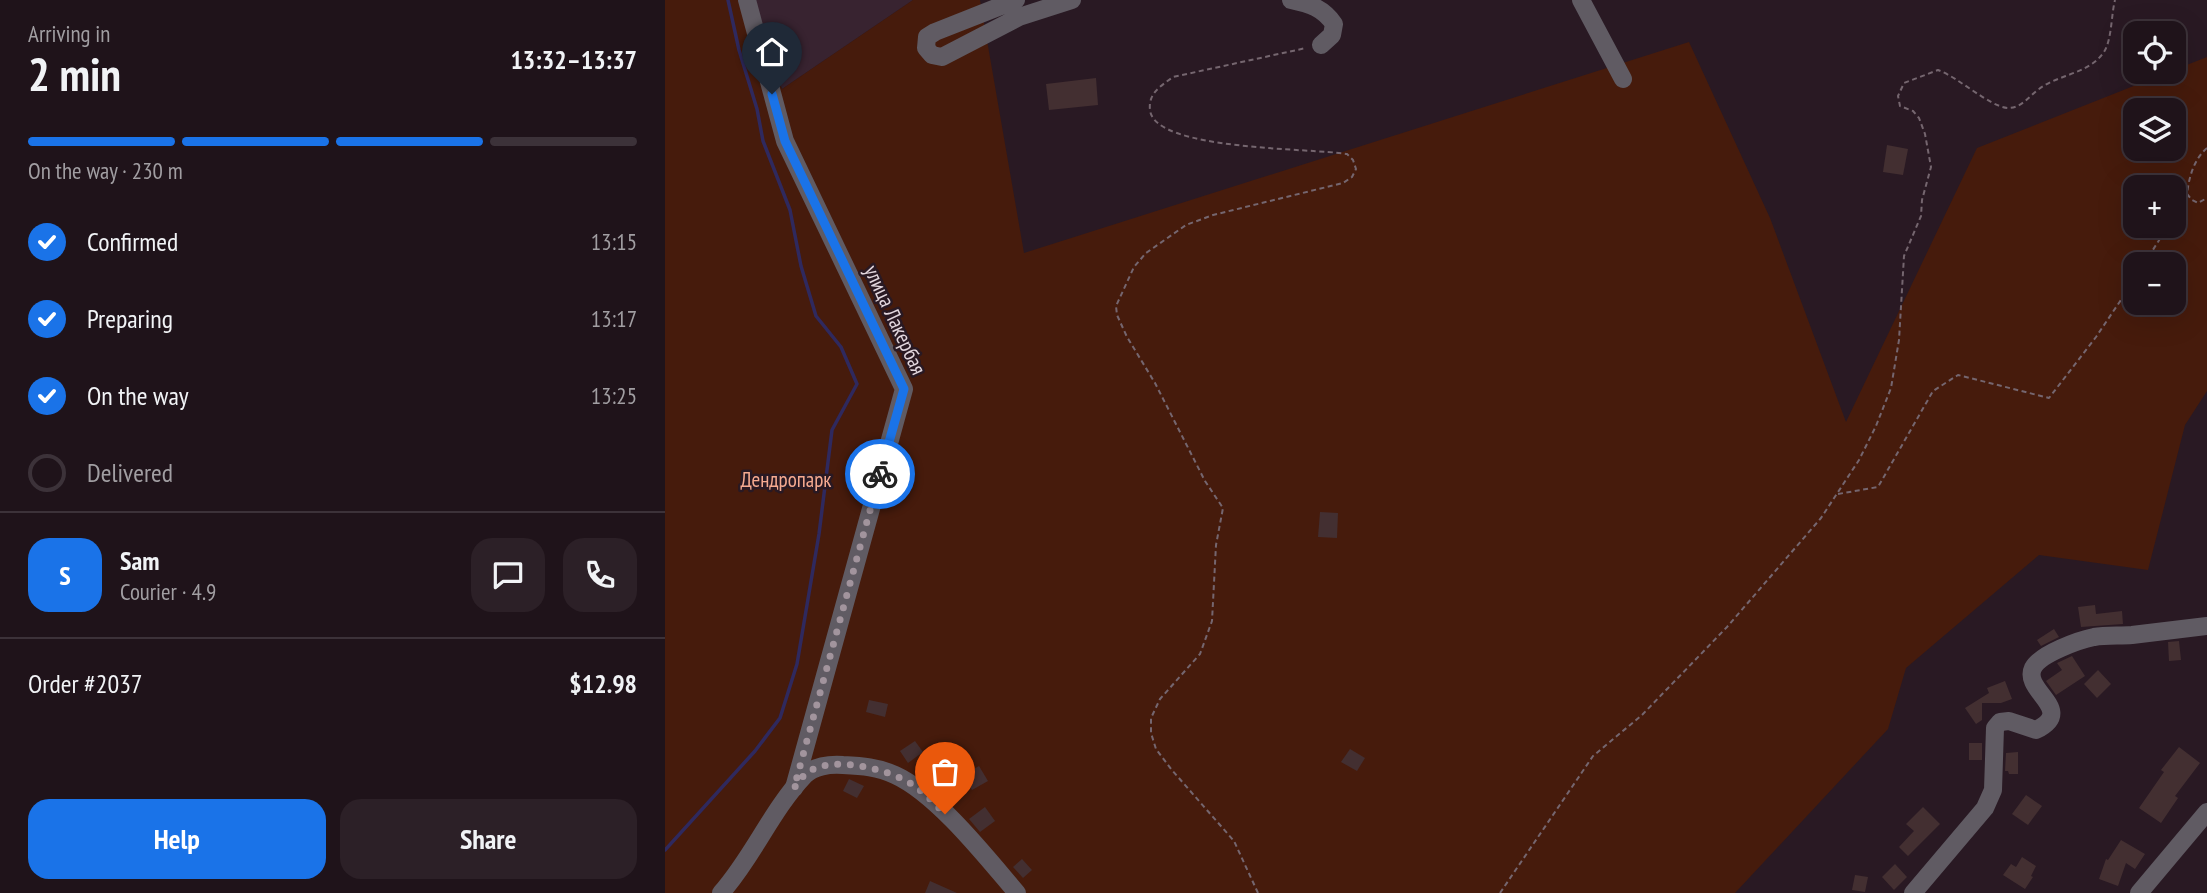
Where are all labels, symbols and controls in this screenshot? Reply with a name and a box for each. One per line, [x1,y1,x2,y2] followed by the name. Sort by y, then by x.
[28,19,110,48] text: Arriving in
[2123,21,2186,315] map controls
[2123,21,2186,84] button: locate
[742,22,802,94] pin
[753,33,791,71] icon: home
[510,43,637,76] text: 13:32–13:37
[28,44,121,104] text: 2 min
[2123,98,2186,161] button: layers
[28,156,183,185] text: On the way · 230 m
[2123,175,2186,238] button: +
[28,223,66,261] icon: check
[87,225,178,258] text: Confirmed
[591,227,637,256] text: 13:15
[2123,252,2186,315] button: −
[858,261,933,379] street label: улица Лакербая
[28,300,66,338] icon: check
[87,302,173,335] text: Preparing
[591,304,637,333] text: 13:17
[28,377,66,415] icon: check
[87,379,189,412] text: On the way
[591,381,637,410] text: 13:25
[845,439,915,509] courier
[861,455,899,493] icon: bike
[87,456,173,489] text: Delivered
[741,466,831,493] park label: Дендропарк
[471,538,545,612] button: chat
[563,538,637,612] button: phone
[120,544,159,577] text: Sam
[59,559,71,592] text: S
[120,577,216,606] text: Courier · 4.9
[28,667,143,700] text: Order #2037
[569,667,637,700] text: $12.98
[915,742,975,814] pin
[926,753,964,791] icon: bag
[28,799,326,879] button: Help
[340,799,637,879] button: Share

